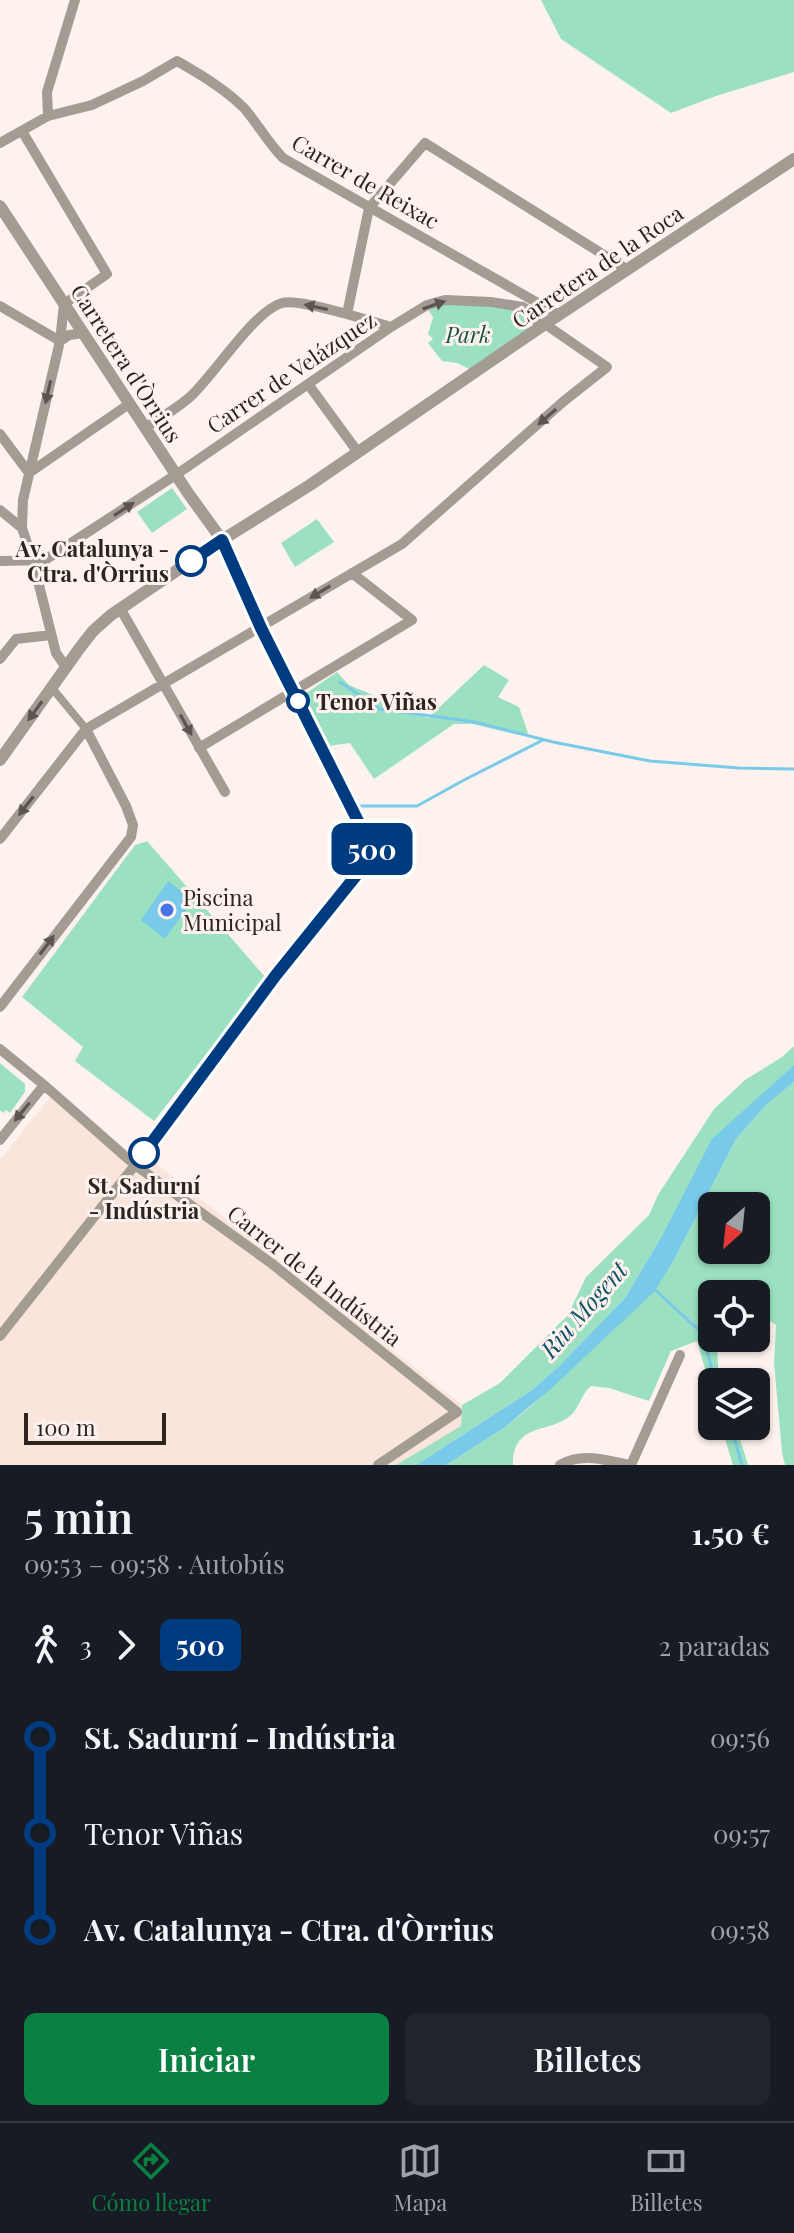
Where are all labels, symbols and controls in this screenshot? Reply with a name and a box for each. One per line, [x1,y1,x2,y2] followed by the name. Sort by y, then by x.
[287,127,445,235] street label: Carrer de Reixac
[506,198,688,334] street label: Carretera de la Roca
[65,278,189,448] street label: Carretera d'Òrrius
[422,298,446,310] one-way arrow
[303,300,328,313] one-way arrow
[201,304,381,440] street label: Carrer de Velázquez
[445,319,490,349] park label: Park
[41,379,54,404] one-way arrow
[537,407,556,425] one-way arrow
[113,502,134,517] one-way arrow
[14,533,169,588] place label: Av. Catalunya - Ctra. d'Òrrius
[176,546,206,576] marker: Av. Catalunya - Ctra. d'Òrrius
[309,585,331,599] one-way arrow
[316,686,437,716] place label: Tenor Viñas
[287,690,309,712] marker: Tenor Viñas
[27,700,43,722] one-way arrow
[179,714,193,736] one-way arrow
[18,796,34,816] one-way arrow
[326,823,418,875] line badge: 500
[348,830,396,867] text: 500
[183,882,281,937] place label: Piscina Municipal
[158,901,176,919] marker: Piscina Municipal
[39,935,55,955] one-way arrow
[14,1102,31,1122] one-way arrow
[129,1138,159,1168] marker: St. Sadurní - Indústria
[87,1170,201,1225] place label: St. Sadurní - Indústria
[698,1192,770,1264] north arrow
[698,1192,770,1440] map controls
[222,1198,408,1353] street label: Carrer de la Indústria
[532,1253,634,1365] water label: Riu Mogent
[698,1280,770,1352] button: locate
[698,1368,770,1440] button: layers
[24,1409,166,1445] scale bar
[36,1412,96,1442] text: 100 m
[24,1486,133,1545] text: 5 min
[692,1513,770,1553] text: 1.50 €
[24,1546,285,1581] text: 09:53 – 09:58 · Autobús
[24,1623,68,1667] icon: walk
[104,1623,148,1667] icon: forward
[176,1626,225,1663] text: 500
[80,1628,92,1663] text: 3
[659,1628,770,1663] text: 2 paradas
[84,1717,396,1757] text: St. Sadurní - Indústria
[710,1720,770,1755] text: 09:56
[84,1813,243,1853] text: Tenor Viñas
[713,1816,770,1851] text: 09:57
[84,1909,494,1949] text: Av. Catalunya - Ctra. d'Òrrius
[710,1912,770,1947] text: 09:58
[24,2013,389,2105] button: Iniciar
[405,2013,770,2105] button: Billetes
[91,2139,211,2217] tab: Cómo llegar
[394,2139,447,2217] tab: Mapa
[630,2139,703,2217] tab: Billetes

